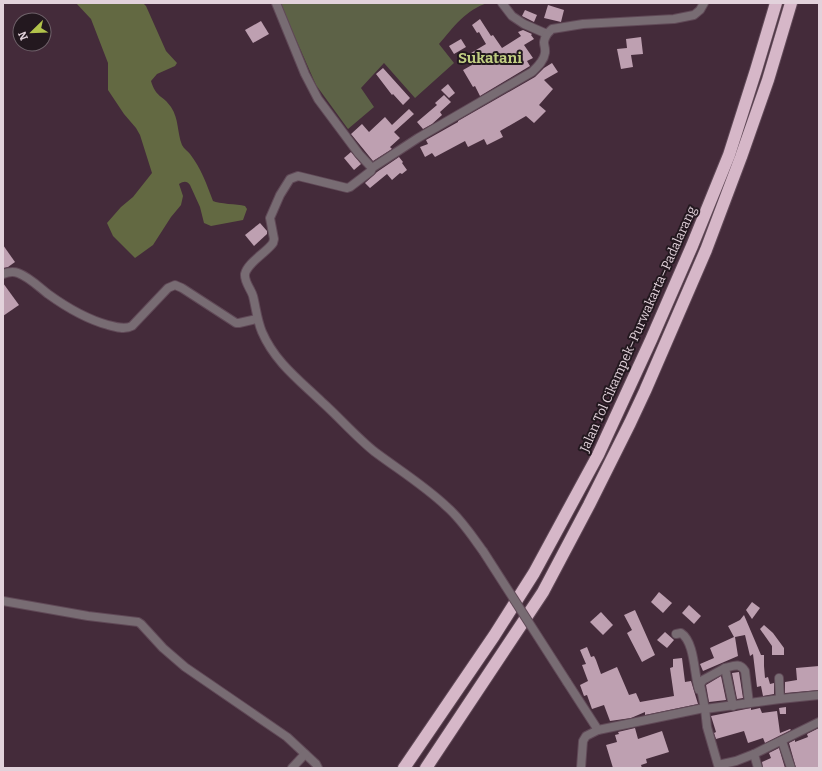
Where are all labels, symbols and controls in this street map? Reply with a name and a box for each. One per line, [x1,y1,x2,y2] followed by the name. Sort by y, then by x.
[12,12,52,52] north arrow
[15,29,31,42] text: N
[458,49,522,67] district label: Sukatani
[576,204,699,455] street label: Jalan Tol Cikampek–Purwakarta–Padalarang

